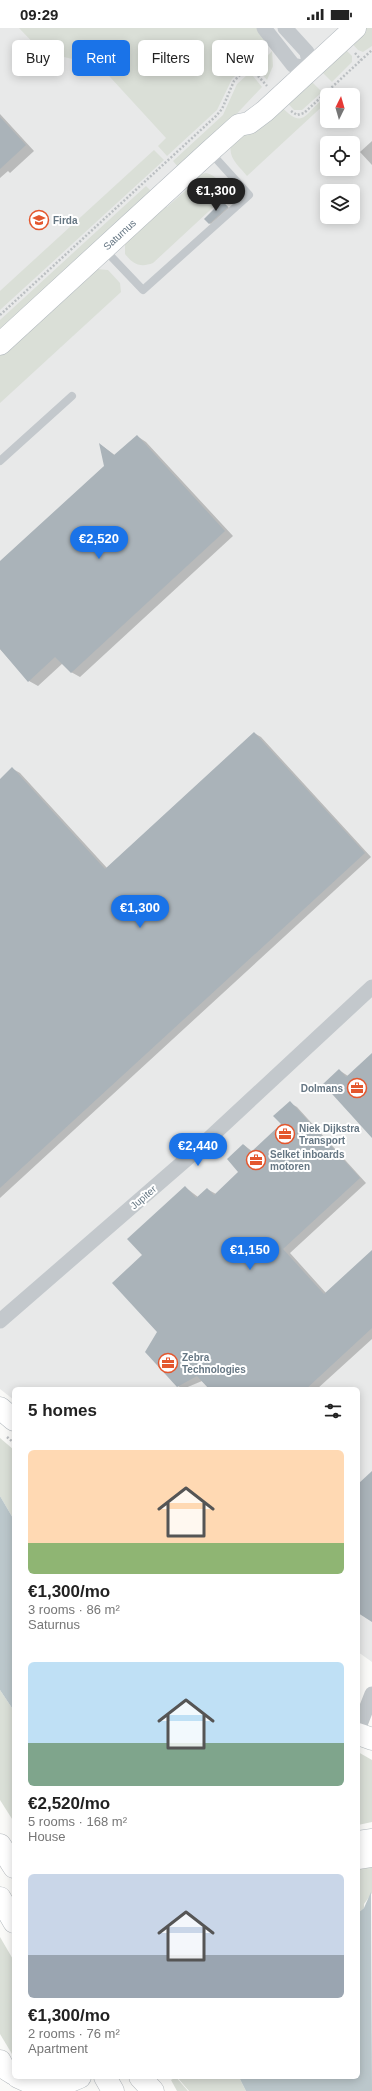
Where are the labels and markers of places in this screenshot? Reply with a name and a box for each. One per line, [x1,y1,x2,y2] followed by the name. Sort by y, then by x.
[183,178,249,212] pin: €1,300
[28,209,50,231] school or university icon: Firda
[53,215,78,226] place label: Firda
[66,526,132,560] pin: €2,520
[107,895,173,929] pin: €1,300
[346,1077,368,1099] office icon: Dolmans
[301,1083,343,1094] place label: Dolmans
[274,1123,296,1145] office icon: Niek Dijkstra Transport
[299,1123,360,1146] place label: Niek Dijkstra Transport
[165,1133,231,1167] pin: €2,440
[245,1149,267,1171] office icon: Selket inboards motoren
[270,1149,345,1172] place label: Selket inboards motoren
[217,1237,283,1271] pin: €1,150
[157,1352,179,1374] office icon: Zebra Technologies
[182,1352,246,1375] place label: Zebra Technologies

